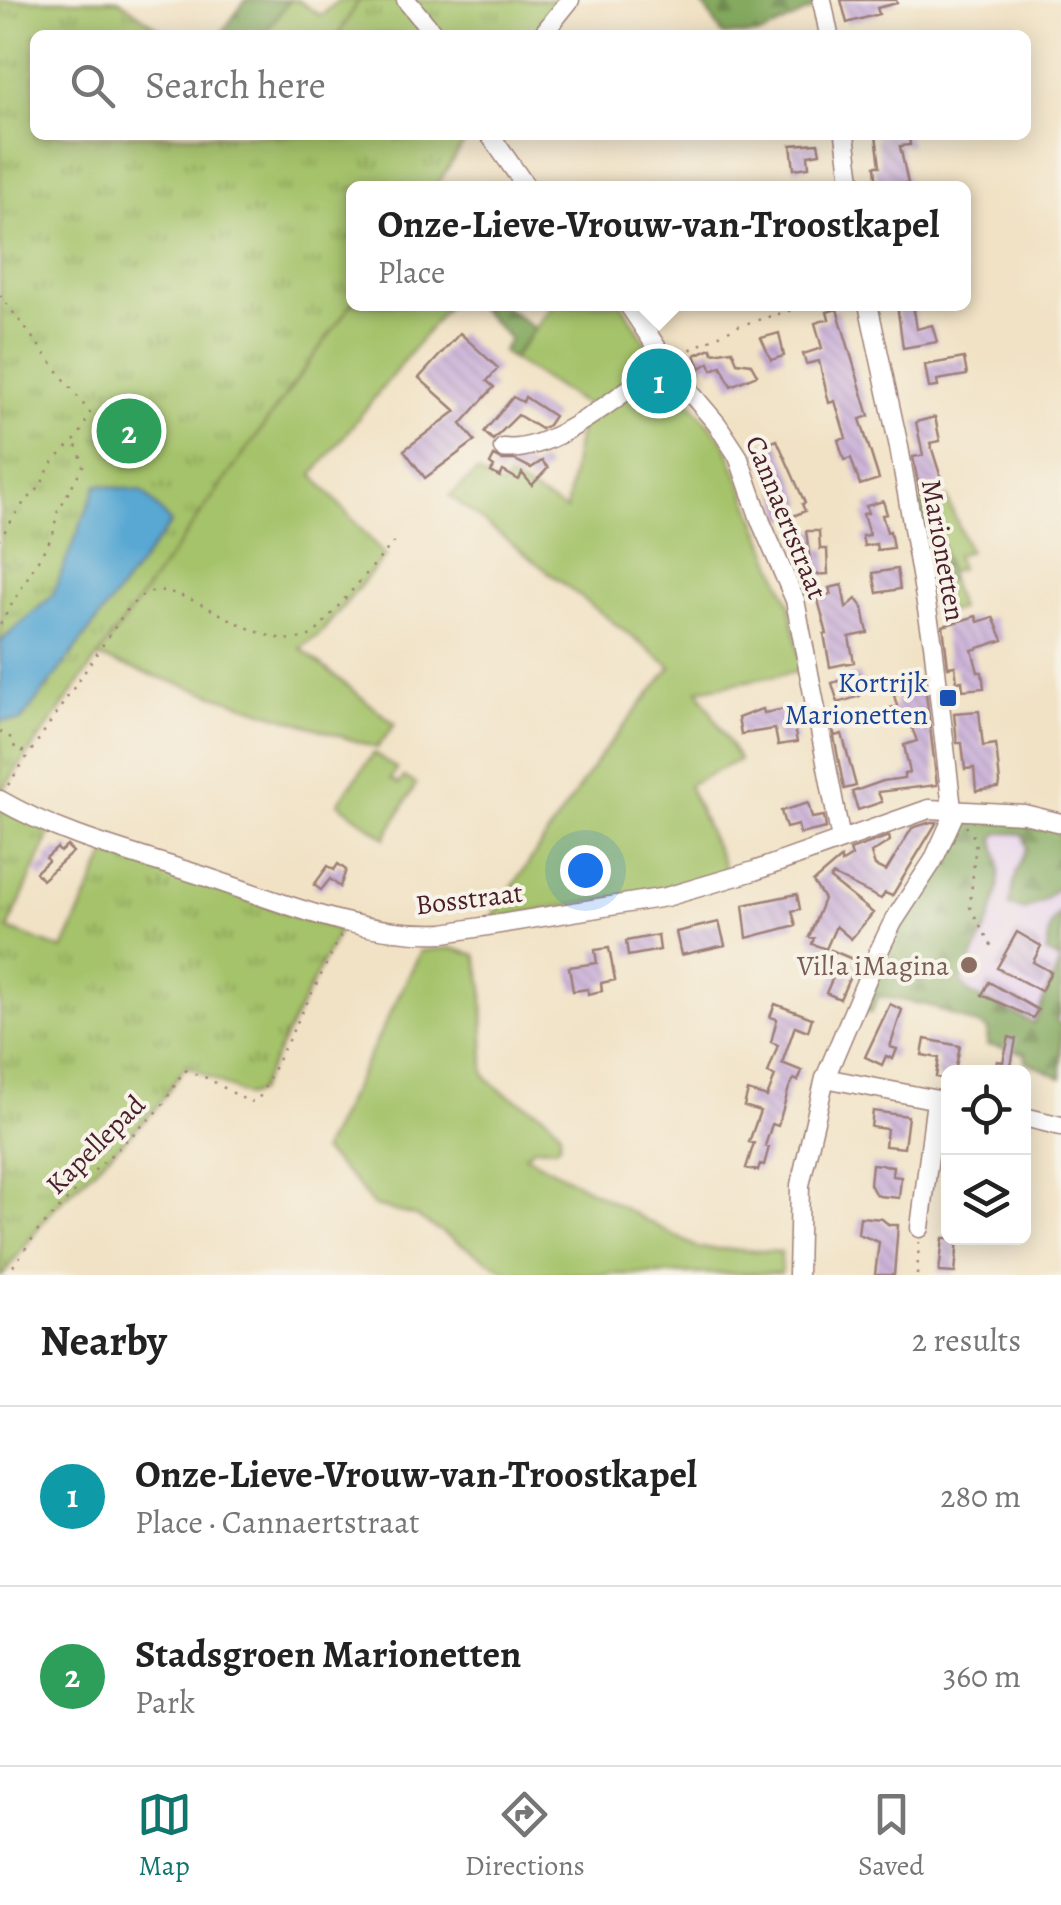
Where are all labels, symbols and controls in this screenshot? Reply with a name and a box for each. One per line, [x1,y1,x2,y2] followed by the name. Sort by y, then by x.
[30,30,1031,140] search box
[65,58,120,113] icon: search
[145,59,326,111] text: Search here
[346,181,971,311] popup
[378,198,939,250] text: Onze-Lieve-Vrouw-van-Troostkapel
[378,250,445,294] text: Place
[626,344,692,418] pin: 1
[96,394,162,468] pin: 2
[736,430,836,605] street label: Cannaertstraat
[912,476,974,624] street label: Marionetten
[785,664,928,734] place label: Kortrijk Marionetten
[937,687,959,709] marker: Kortrijk Marionetten
[560,845,611,896] your location
[413,874,525,924] street label: Bosstraat
[796,947,949,985] place label: Vil!a iMagina
[958,954,980,976] marker: Vil!a iMagina
[941,1065,1031,1245] map controls
[941,1065,1031,1155] button: locate
[37,1086,155,1203] street label: Kapellepad
[941,1155,1031,1245] button: layers
[40,1312,167,1369] text: Nearby
[912,1318,1021,1362] text: 2 results
[135,1448,697,1500] text: Onze-Lieve-Vrouw-van-Troostkapel
[67,1474,78,1518] text: 1
[940,1474,1021,1518] text: 280 m
[135,1500,420,1544] text: Place · Cannaertstraat
[135,1628,521,1680] text: Stadsgroen Marionetten
[65,1654,80,1698] text: 2
[943,1654,1021,1698] text: 360 m
[135,1680,195,1724] text: Park
[137,1787,192,1885] tab: Map
[465,1787,585,1885] tab: Directions
[858,1787,924,1885] tab: Saved

